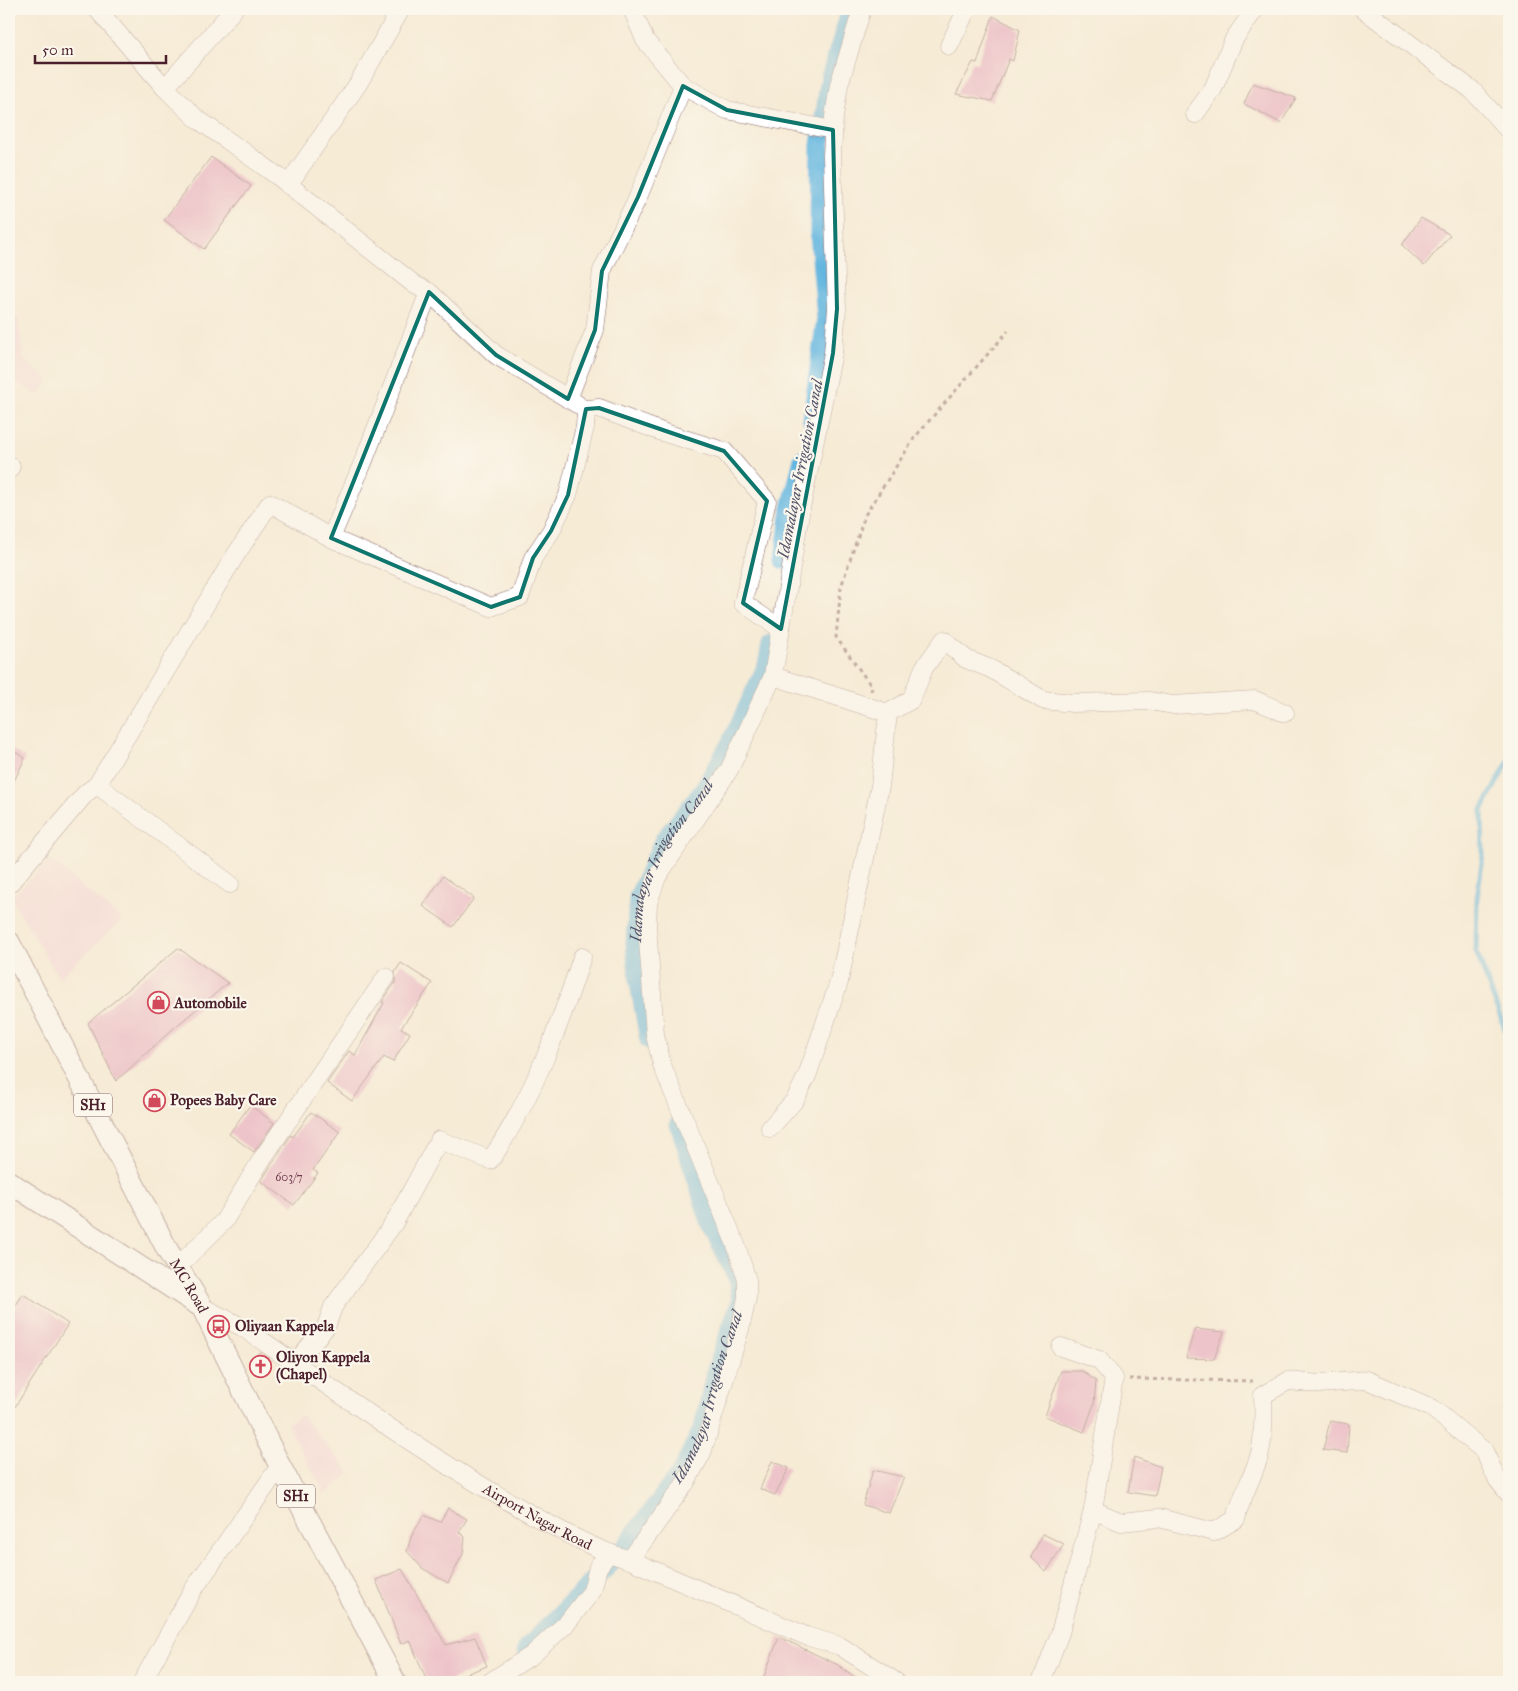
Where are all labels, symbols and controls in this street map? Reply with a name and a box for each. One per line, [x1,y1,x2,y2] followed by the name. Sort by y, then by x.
[35,32,166,64] scale bar
[42,41,74,59] text: 50 m
[773,376,827,561] water label: Idamalayar Irrigation Canal
[626,775,718,944] water label: Idamalayar Irrigation Canal
[146,991,170,1015] shop icon: Automobile
[173,994,247,1012] place label: Automobile
[142,1088,166,1112] shop icon: Popees Baby Care
[170,1091,277,1110] place label: Popees Baby Care
[74,1094,112,1116] road number: SH1
[275,1170,303,1184] house number: 603/7
[166,1255,213,1316] street label: MC Road
[667,1306,747,1487] water label: Idamalayar Irrigation Canal
[207,1314,231,1338] bus stop icon: Oliyaan Kappela
[235,1317,335,1336] place label: Oliyaan Kappela
[276,1348,371,1384] place label: Oliyon Kappela (Chapel)
[248,1354,272,1378] church icon: Oliyon Kappela (Chapel)
[479,1479,595,1554] street label: Airport Nagar Road
[277,1484,315,1508] road number: SH1

